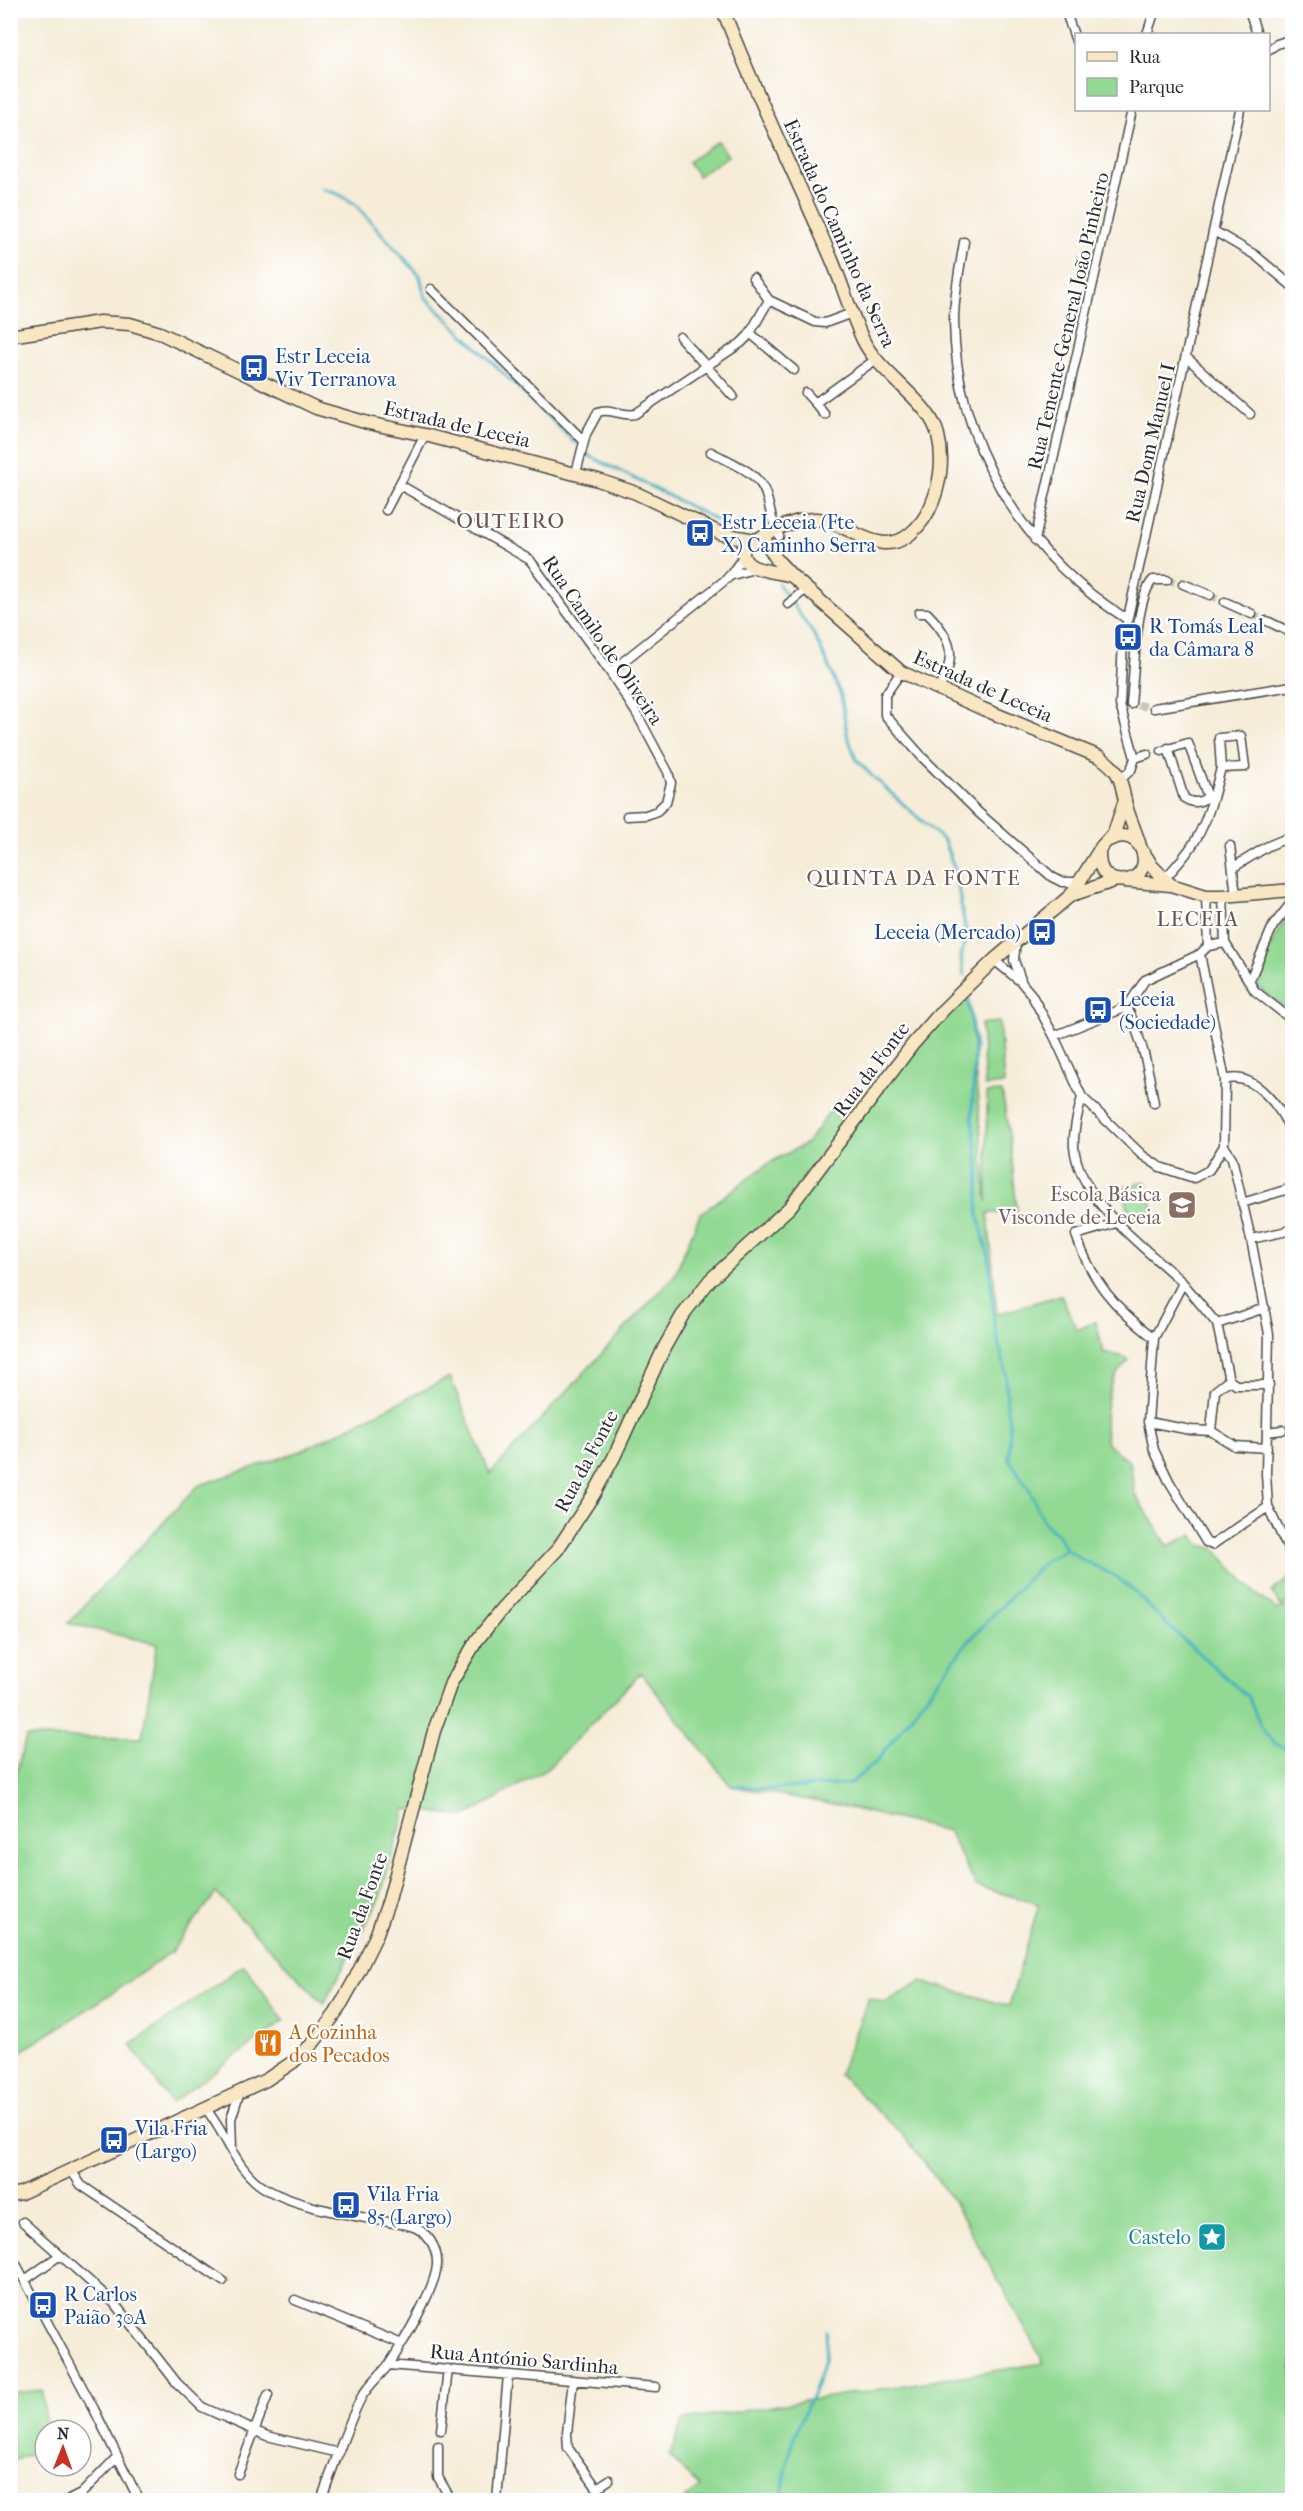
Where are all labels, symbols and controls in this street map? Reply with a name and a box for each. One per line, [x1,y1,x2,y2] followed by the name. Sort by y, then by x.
[1075,33,1270,111] legend
[1129,47,1161,68] text: Rua
[1129,77,1184,98] text: Parque
[779,115,901,352] street label: Estrada do Caminho da Serra
[1023,170,1114,472] street label: Rua Tenente-General João Pinheiro
[274,345,397,391] place label: Estr Leceia Viv Terranova
[238,352,270,384] bus stop icon: Estr Leceia Viv Terranova
[1121,361,1180,525] street label: Rua Dom Manuel I
[381,396,533,453] street label: Estrada de Leceia
[456,509,566,533] district label: OUTEIRO
[721,511,877,557] place label: Estr Leceia (Fte X) Caminho Serra
[684,517,716,549] bus stop icon: Estr Leceia (Fte X) Caminho Serra
[537,551,668,730] street label: Rua Camilo de Oliveira
[1149,615,1264,661] place label: R Tomás Leal da Câmara 8
[1112,621,1144,653] bus stop icon: R Tomás Leal da Câmara 8
[910,645,1057,728] street label: Estrada de Leceia
[807,866,1021,890] district label: QUINTA DA FONTE
[1156,907,1240,931] district label: LECEIA
[1026,916,1058,948] bus stop icon: Leceia (Mercado)
[874,921,1021,944] place label: Leceia (Mercado)
[1119,988,1216,1034] place label: Leceia (Sociedade)
[1082,994,1114,1026] bus stop icon: Leceia (Sociedade)
[828,1017,915,1121] street label: Rua da Fonte
[997,1183,1162,1229] place label: Escola Básica Visconde de Leceia
[1166,1189,1198,1221] school or university icon: Escola Básica Visconde de Leceia
[550,1406,623,1516] street label: Rua da Fonte
[332,1849,393,1963] street label: Rua da Fonte
[288,2021,390,2067] place label: A Cozinha dos Pecados
[252,2027,284,2059] restaurant icon: A Cozinha dos Pecados
[134,2117,208,2163] place label: Vila Fria (Largo)
[98,2124,130,2156] bus stop icon: Vila Fria (Largo)
[366,2183,452,2229] place label: Vila Fria 85 (Largo)
[330,2189,362,2221] bus stop icon: Vila Fria 85 (Largo)
[1196,2221,1228,2253] place icon: Castelo
[1128,2226,1191,2249] place label: Castelo
[64,2283,148,2329] place label: R Carlos Paião 30A
[27,2289,59,2321] bus stop icon: R Carlos Paião 30A
[429,2340,620,2379] street label: Rua António Sardinha
[33,2418,93,2478] north arrow
[57,2424,70,2443] text: N

